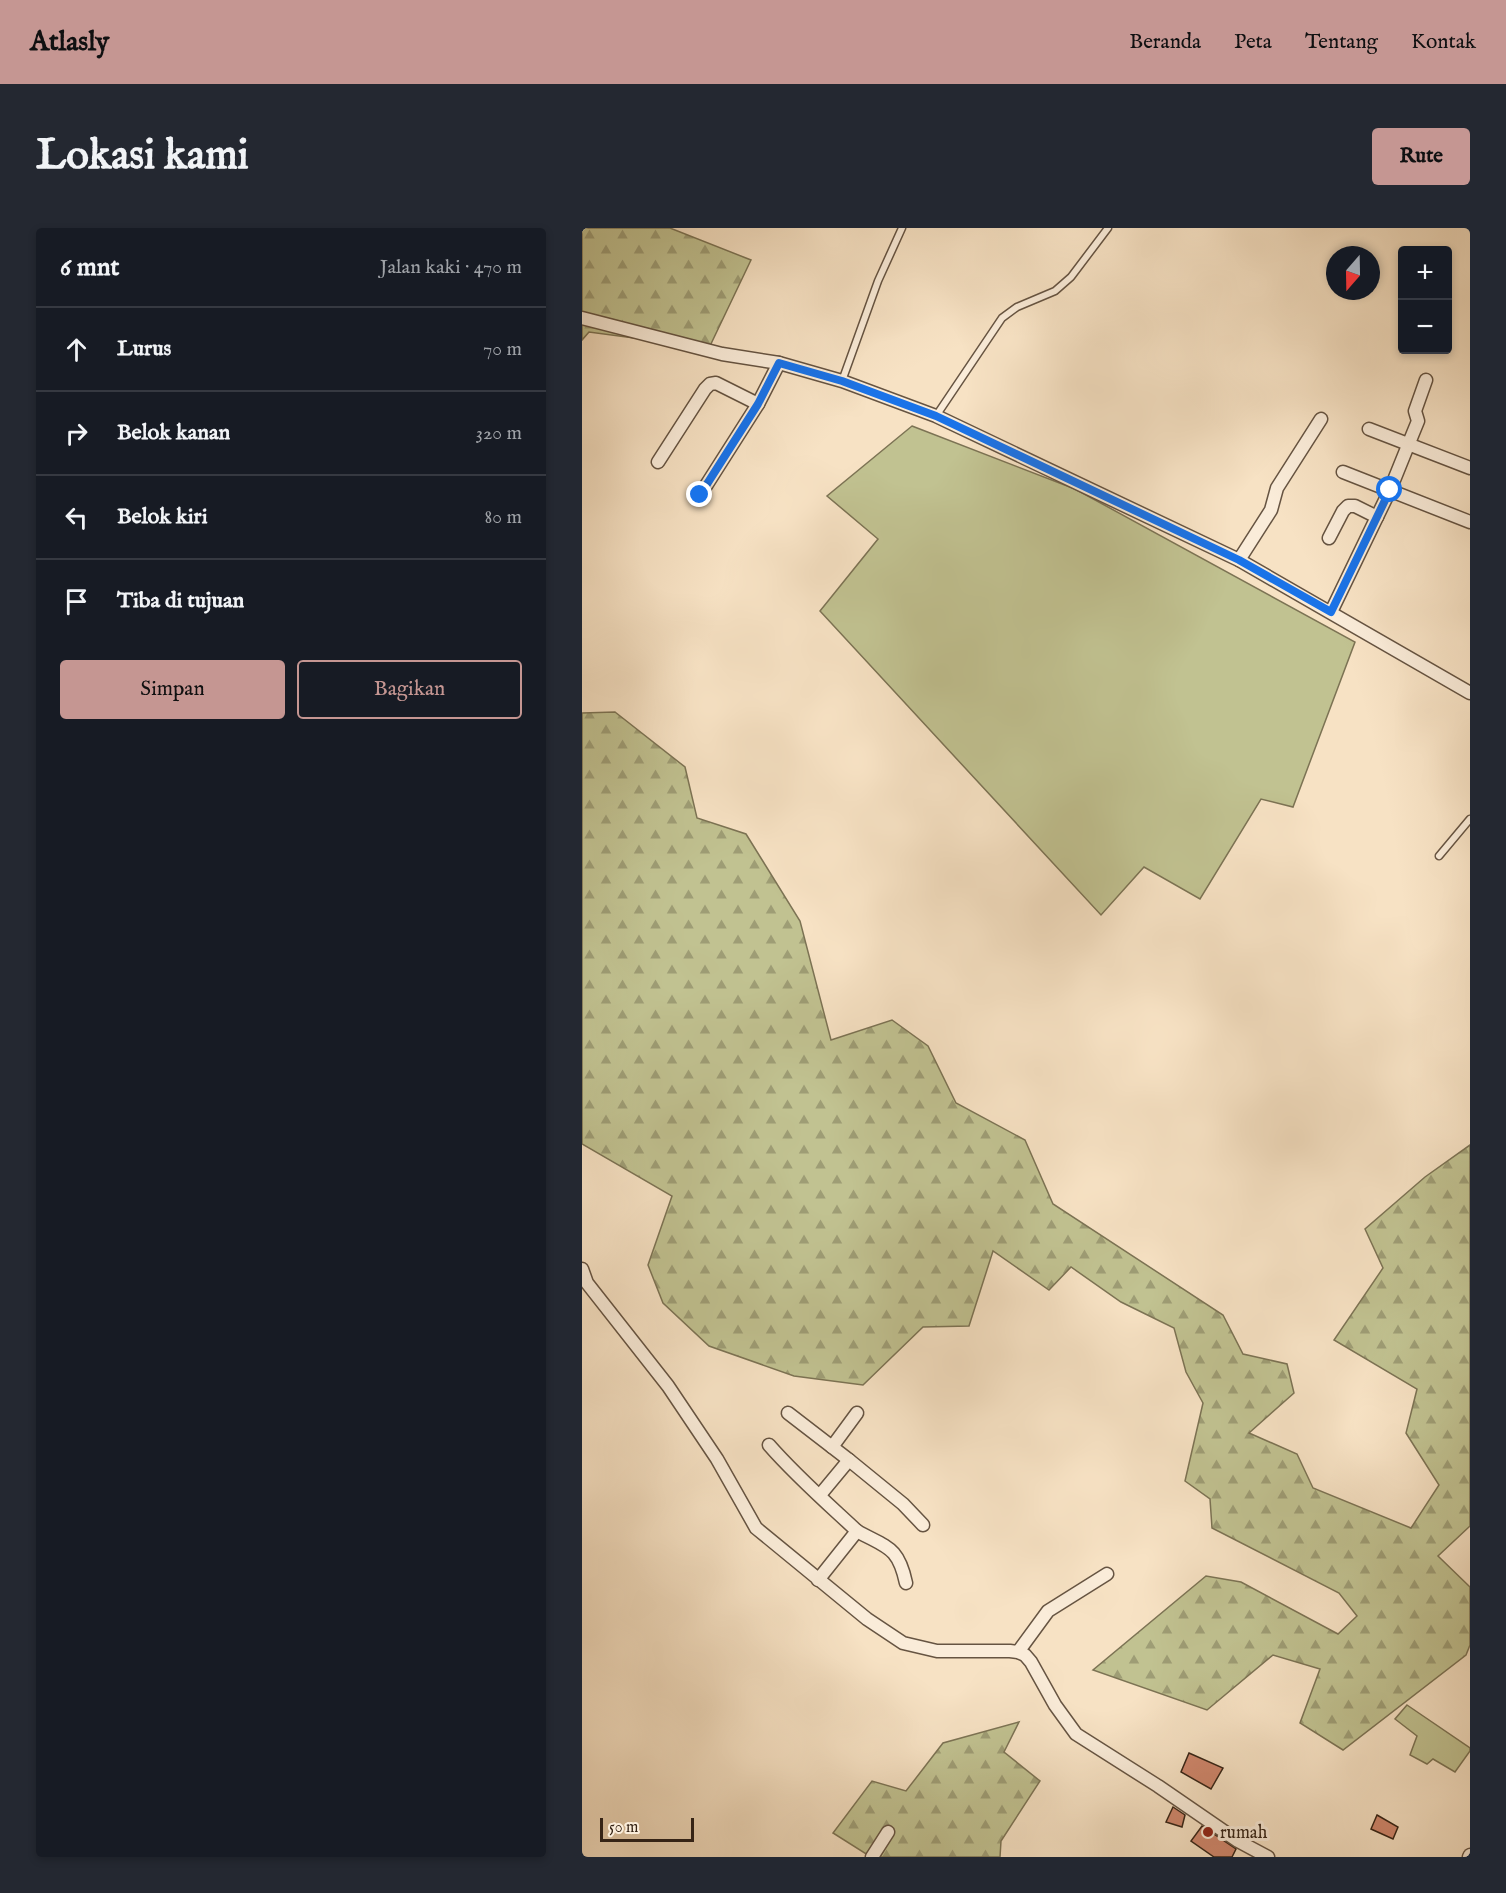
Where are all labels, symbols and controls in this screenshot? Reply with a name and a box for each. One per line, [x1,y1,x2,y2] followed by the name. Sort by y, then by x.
[30,25,109,60] text: Atlasly
[1129,29,1201,56] text: Beranda
[1234,29,1272,56] text: Peta
[1305,29,1378,56] text: Tentang
[1411,29,1476,56] text: Kontak
[1372,128,1470,185] button: Rute
[36,130,249,183] text: Lokasi kami
[1326,246,1380,300] north arrow
[1398,246,1452,354] map controls
[1398,246,1452,300] button: +
[60,251,119,284] text: 6 mnt
[380,255,522,280] text: Jalan kaki · 470 m
[1398,300,1452,354] button: −
[60,333,93,366] icon: ahead
[117,335,171,363] text: Lurus
[483,337,522,362] text: 70 m
[60,417,93,450] icon: right
[117,419,230,447] text: Belok kanan
[476,421,522,446] text: 320 m
[1376,476,1402,502] route start
[686,481,712,507] route end
[60,501,93,534] icon: left
[117,503,208,531] text: Belok kiri
[485,505,522,530] text: 80 m
[60,585,93,618] icon: arrive
[117,587,244,615] text: Tiba di tujuan
[60,660,285,719] button: Simpan
[297,660,522,719] button: Bagikan
[600,1815,694,1842] scale bar
[609,1818,638,1838] text: 50 m
[1220,1822,1268,1845] place label: rumah
[1201,1825,1215,1839] marker: rumah

